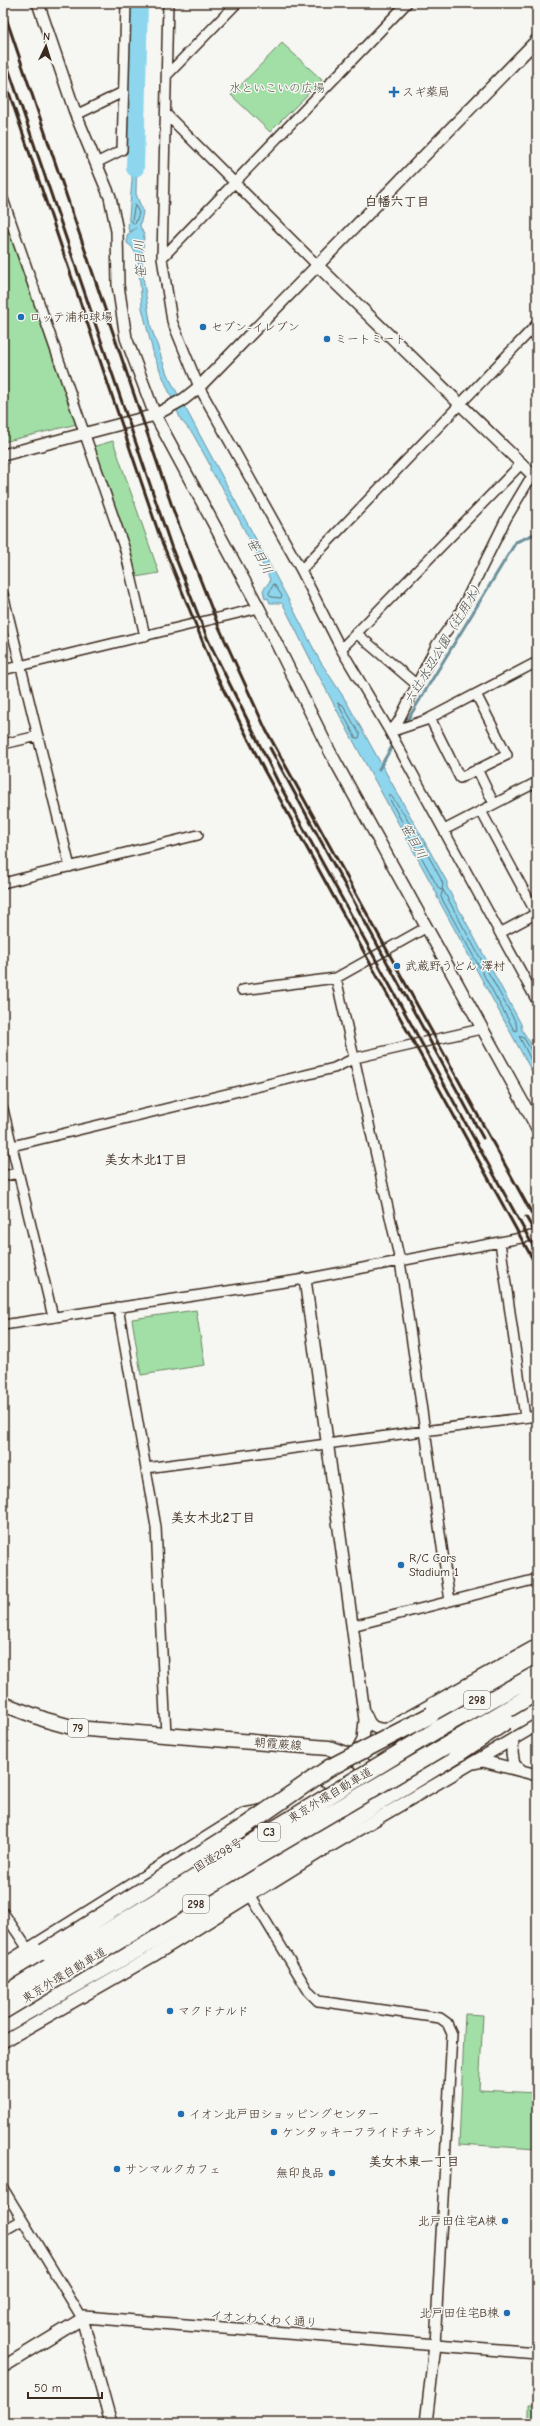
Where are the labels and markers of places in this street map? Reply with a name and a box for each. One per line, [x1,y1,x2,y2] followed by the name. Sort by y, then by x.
[402,85,450,99] place label: スギ薬局
[389,87,399,97] marker: スギ薬局
[29,310,113,324] place label: ロッテ浦和球場
[16,312,26,322] marker: ロッテ浦和球場
[211,320,300,334] place label: セブン-イレブン
[198,322,208,332] marker: セブン-イレブン
[335,332,407,346] place label: ミートミート
[322,334,332,344] marker: ミートミート
[405,959,505,973] place label: 武蔵野うどん 澤村
[392,961,402,971] marker: 武蔵野うどん 澤村
[409,1551,459,1579] place label: R/C Cars Stadium 1
[396,1560,406,1570] marker: R/C Cars Stadium 1
[178,2004,249,2018] place label: マクドナルド
[165,2006,175,2016] marker: マクドナルド
[189,2107,380,2121] place label: イオン北戸田ショッピングセンター
[176,2109,186,2119] marker: イオン北戸田ショッピングセンター
[282,2125,437,2139] place label: ケンタッキーフライドチキン
[269,2127,279,2137] marker: ケンタッキーフライドチキン
[125,2162,221,2176] place label: サンマルクカフェ
[112,2164,122,2174] marker: サンマルクカフェ
[276,2166,324,2180] place label: 無印良品
[327,2168,337,2178] marker: 無印良品
[418,2214,497,2228] place label: 北戸田住宅A棟
[500,2216,510,2226] marker: 北戸田住宅A棟
[420,2306,499,2320] place label: 北戸田住宅B棟
[502,2308,512,2318] marker: 北戸田住宅B棟

